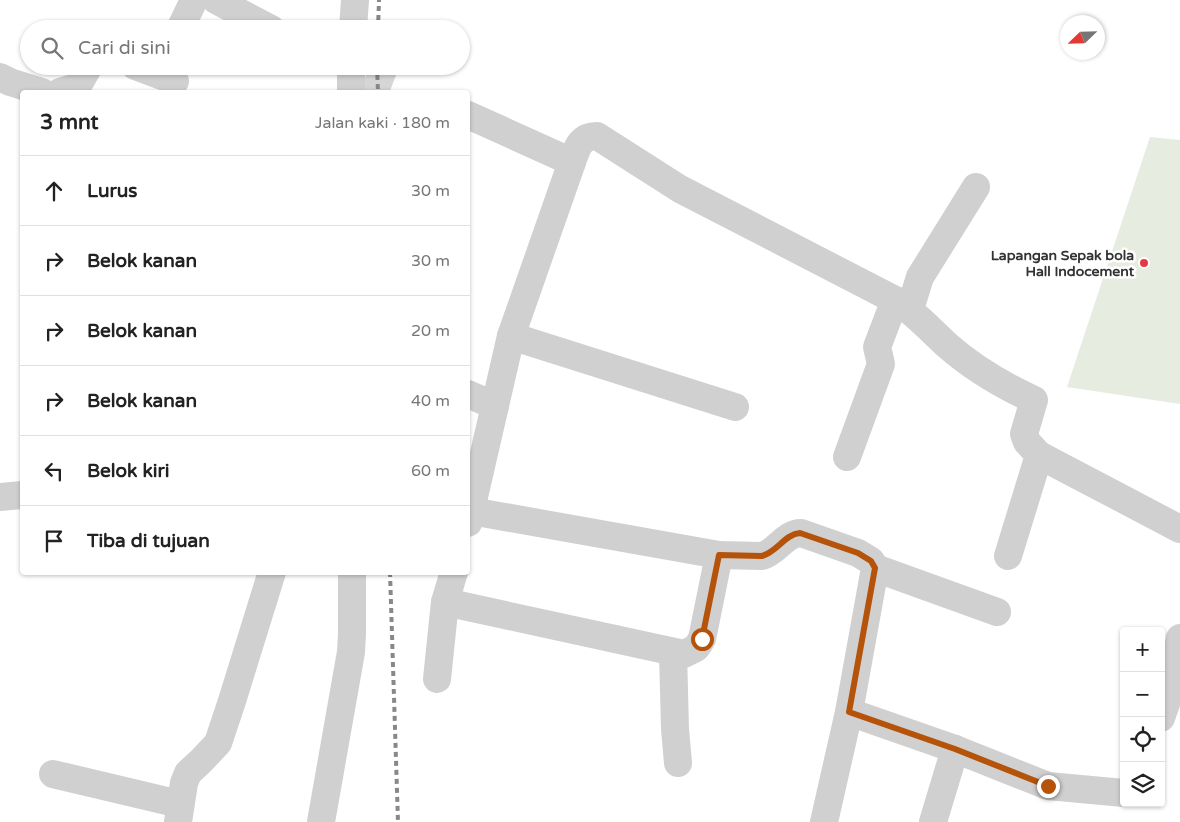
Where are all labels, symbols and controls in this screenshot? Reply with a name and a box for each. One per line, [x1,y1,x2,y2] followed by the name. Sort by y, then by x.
[1060,15,1105,60] north arrow
[20,20,470,75] search box
[38,34,66,62] icon: search
[78,37,171,59] text: Cari di sini
[40,110,99,135] text: 3 mnt
[315,113,450,133] text: Jalan kaki · 180 m
[40,177,68,205] icon: ahead
[87,180,137,202] text: Lurus
[411,181,450,201] text: 30 m
[40,247,68,275] icon: right
[991,247,1135,280] place label: Lapangan Sepak bola Hall Indocement
[87,250,197,272] text: Belok kanan
[411,251,450,271] text: 30 m
[1138,257,1150,269] marker: Lapangan Sepak bola Hall Indocement
[40,317,68,345] icon: right
[87,320,197,342] text: Belok kanan
[411,321,450,341] text: 20 m
[40,387,68,415] icon: right
[87,390,197,412] text: Belok kanan
[411,391,450,411] text: 40 m
[40,457,68,485] icon: left
[87,460,170,482] text: Belok kiri
[411,461,450,481] text: 60 m
[40,527,68,555] icon: arrive
[87,530,210,552] text: Tiba di tujuan
[1120,627,1165,807] map controls
[1120,627,1165,672] button: +
[691,628,714,651] route start
[1120,672,1165,717] button: −
[1120,717,1165,762] button: locate
[1120,762,1165,807] button: layers
[1037,775,1060,798] route end

